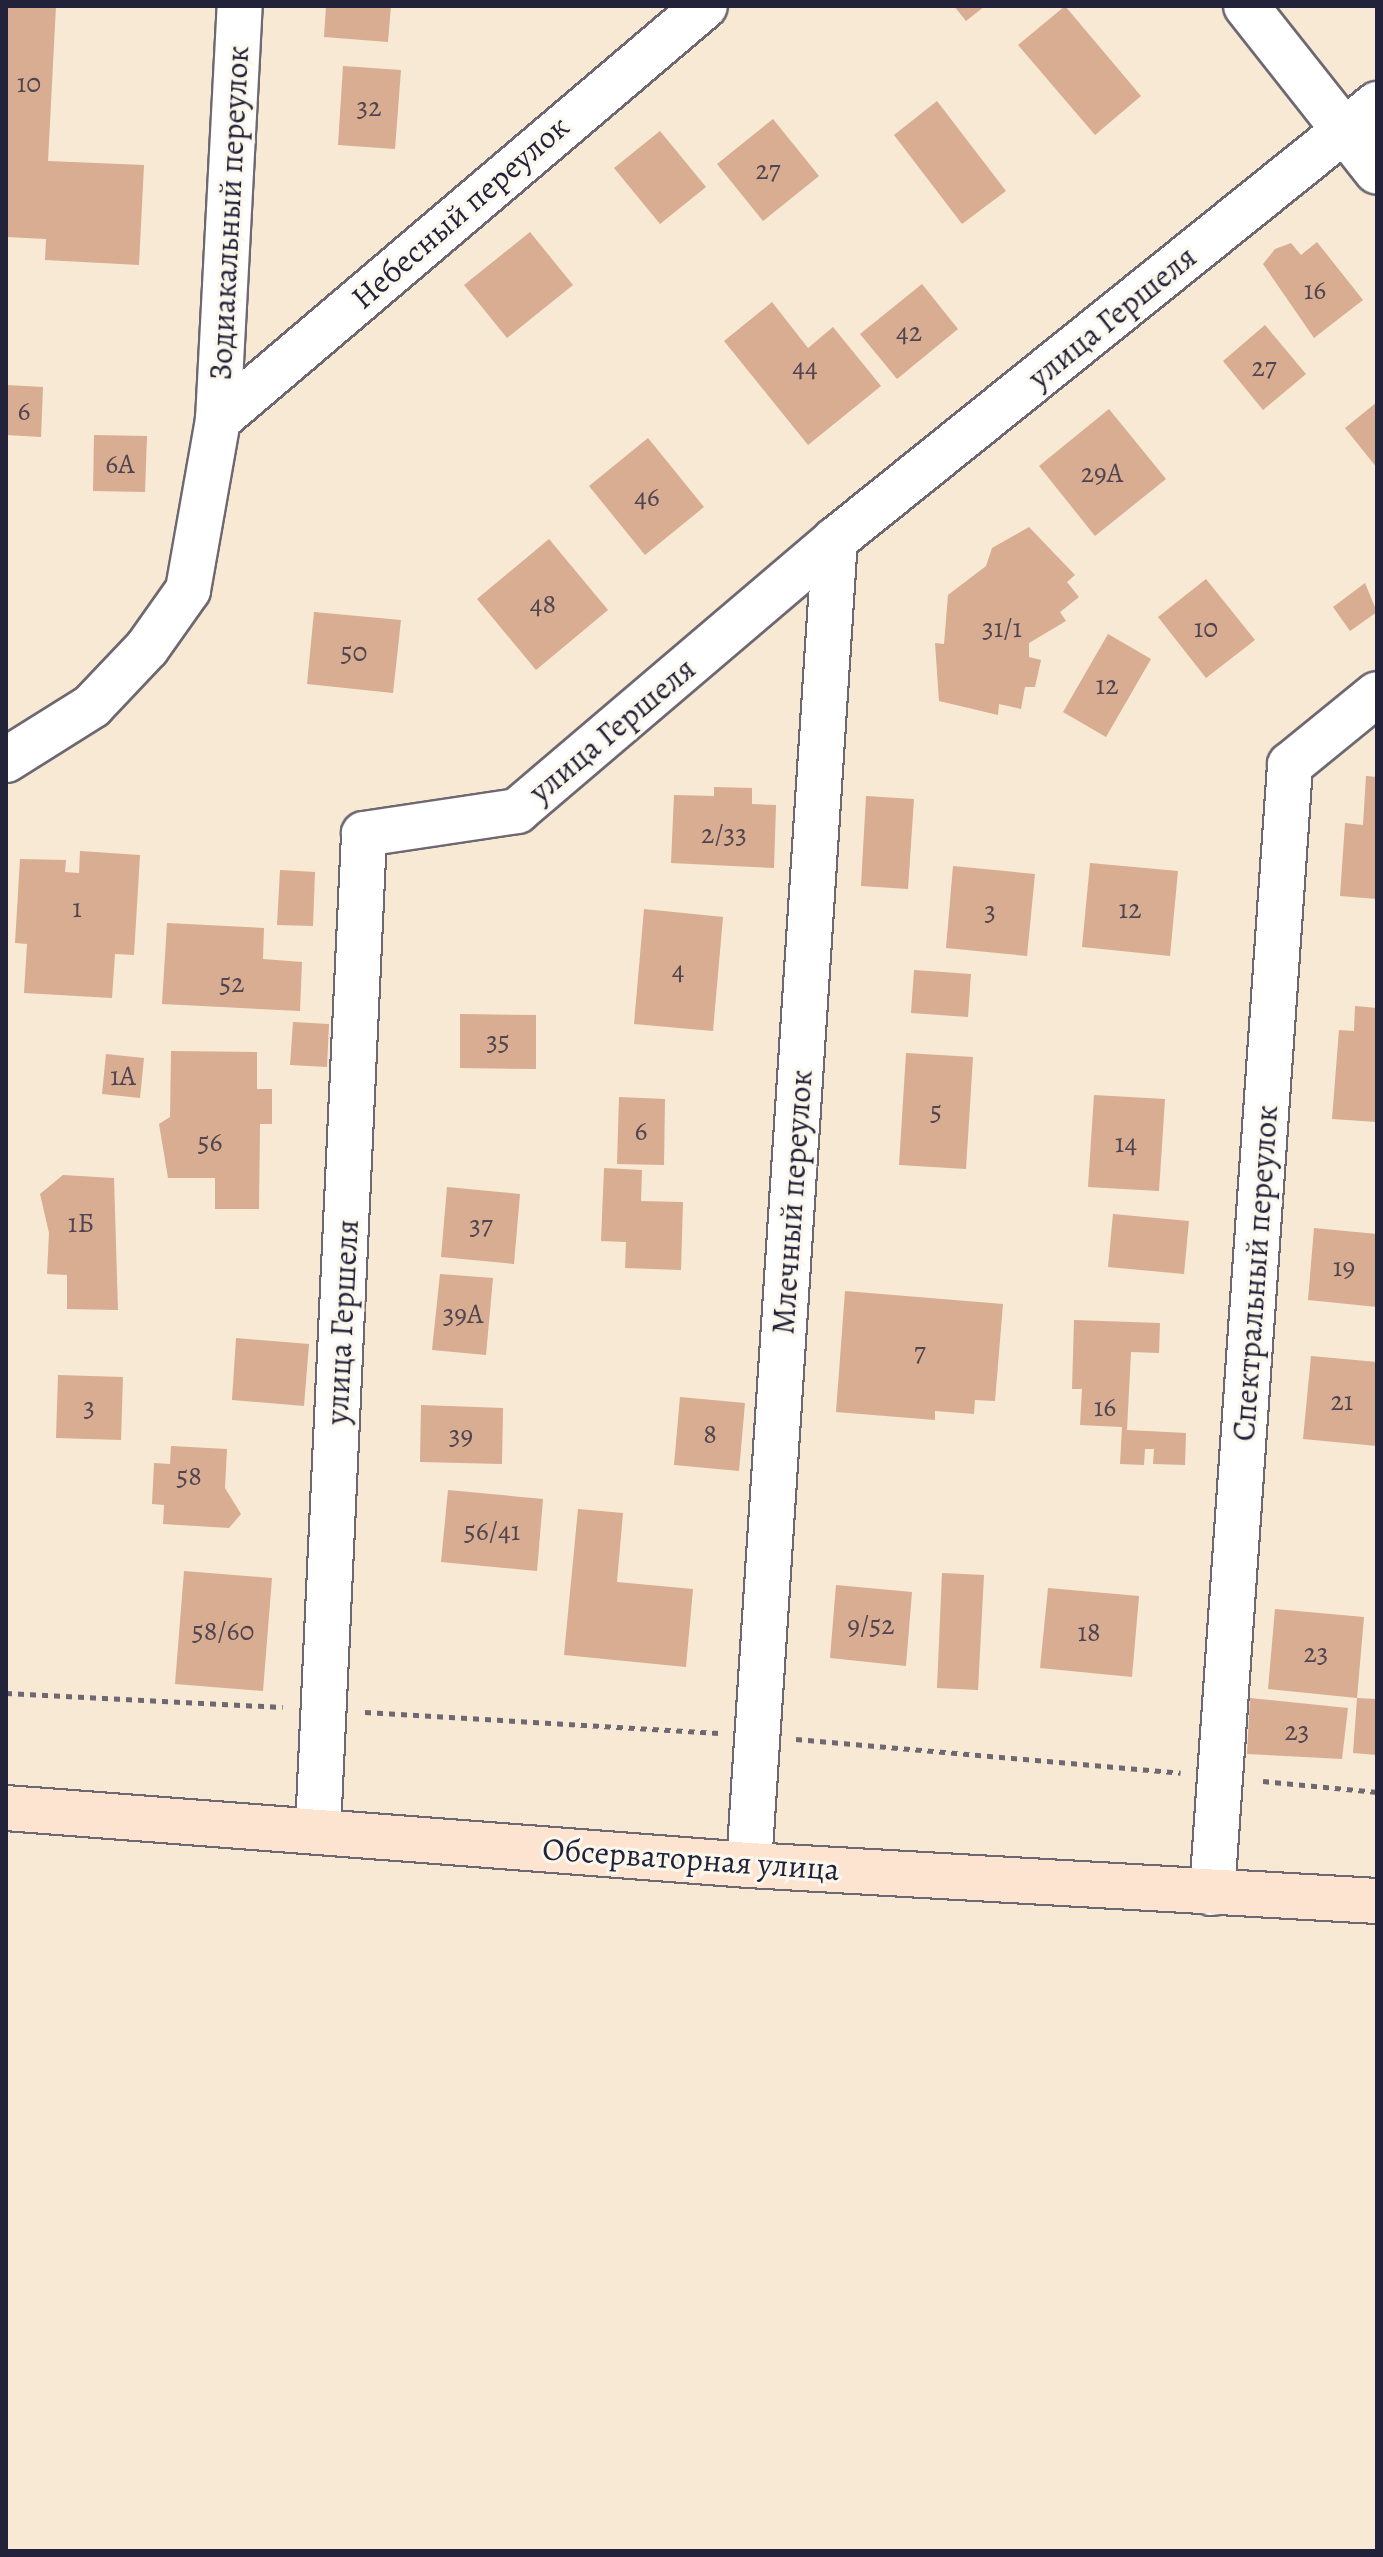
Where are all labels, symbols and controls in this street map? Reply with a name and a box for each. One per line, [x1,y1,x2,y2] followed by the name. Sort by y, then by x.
[201,45,257,381] street label: Зодиакальный переулок
[17,66,41,100] house number: 10
[357,90,381,124] house number: 32
[343,107,577,317] street label: Небесный переулок
[755,153,781,187] house number: 27
[1020,238,1204,396] street label: улица Гершеля
[1304,273,1326,307] house number: 16
[896,315,922,349] house number: 42
[792,350,818,384] house number: 44
[1251,350,1277,384] house number: 27
[18,394,30,428] house number: 6
[105,447,135,481] house number: 6А
[1081,456,1123,490] house number: 29А
[634,480,660,514] house number: 46
[530,587,556,621] house number: 48
[982,611,1022,645] house number: 31/1
[1194,611,1218,645] house number: 10
[341,635,367,669] house number: 50
[521,649,703,811] street label: улица Гершеля
[1096,668,1118,702] house number: 12
[701,817,747,851] house number: 2/33
[72,891,82,925] house number: 1
[1119,892,1141,926] house number: 12
[984,894,996,928] house number: 3
[672,953,684,987] house number: 4
[219,966,245,1000] house number: 52
[486,1024,510,1058] house number: 35
[110,1059,136,1093] house number: 1А
[764,1068,820,1336] street label: Млечный переулок
[930,1094,942,1128] house number: 5
[1224,1104,1286,1442] street label: Спектральный переулок
[635,1114,647,1148] house number: 6
[198,1125,222,1159] house number: 56
[1115,1126,1137,1160] house number: 14
[68,1206,94,1240] house number: 1Б
[469,1208,493,1242] house number: 37
[317,1219,367,1425] street label: улица Гершеля
[1333,1250,1355,1284] house number: 19
[443,1297,483,1331] house number: 39А
[914,1335,926,1369] house number: 7
[1331,1384,1353,1418] house number: 21
[83,1390,95,1424] house number: 3
[1094,1390,1116,1424] house number: 16
[703,1417,717,1451] house number: 8
[449,1418,473,1452] house number: 39
[176,1459,202,1493] house number: 58
[464,1514,520,1548] house number: 56/41
[847,1608,895,1642] house number: 9/52
[192,1614,254,1648] house number: 58/60
[1077,1615,1101,1649] house number: 18
[1304,1636,1328,1670] house number: 23
[1285,1714,1309,1748] house number: 23
[541,1829,841,1889] street label: Обсерваторная улица

